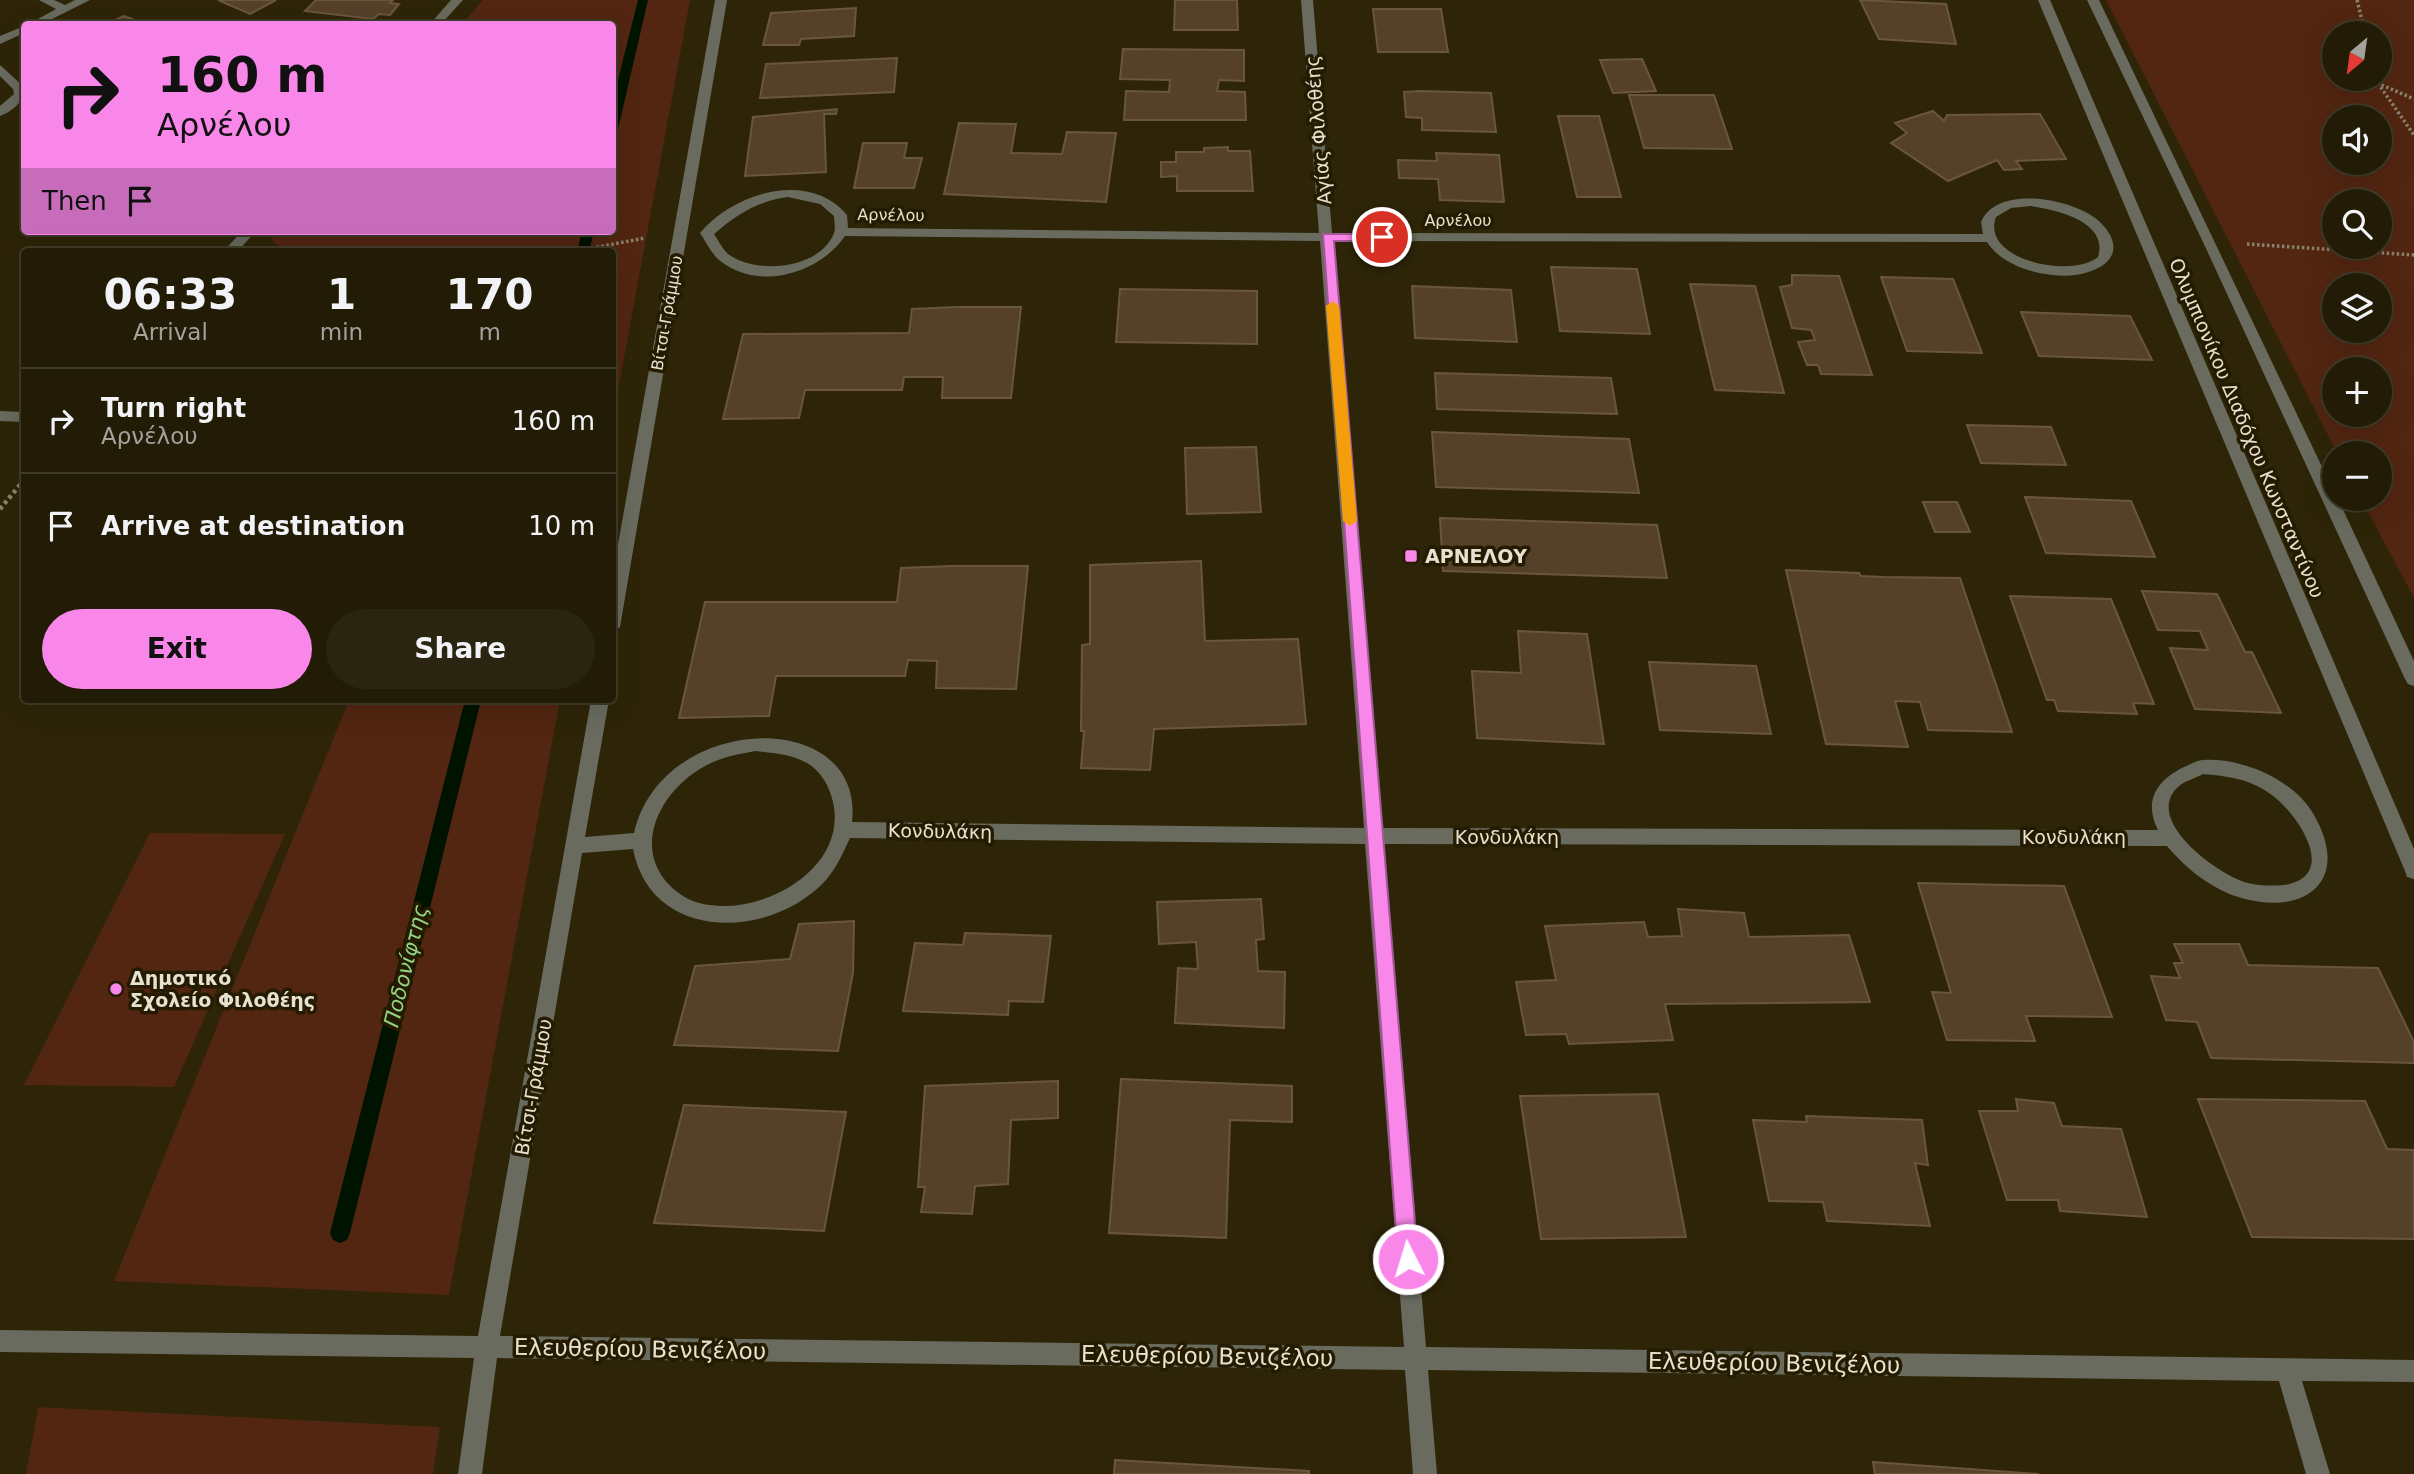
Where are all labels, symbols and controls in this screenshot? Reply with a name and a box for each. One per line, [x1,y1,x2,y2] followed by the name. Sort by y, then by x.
[2322,21,2392,91] north arrow
[2322,21,2392,511] map controls
[157,47,327,104] text: 160 m
[42,49,133,140] icon: right
[1301,54,1335,206] street label: Αγίας Φιλοθέης
[2322,105,2392,175] button: sound
[157,106,291,144] text: Αρνέλου
[121,182,159,220] icon: arrive
[42,186,107,216] text: Then
[2322,189,2392,259] button: search
[857,205,925,225] street label: Αρνέλου
[1352,207,1412,267] pin
[1424,211,1492,230] street label: Αρνέλου
[1363,218,1401,256] icon: arrive
[648,254,686,372] street label: Βίτσι-Γράμμου
[2165,255,2329,601] street label: Ολυμπιονίκου Διαδόχου Κωνσταντίνου
[104,270,237,319] text: 06:33
[327,270,356,319] text: 1
[446,270,533,319] text: 170
[2322,273,2392,343] button: layers
[133,319,208,345] text: Arrival
[320,319,363,345] text: min
[478,319,501,345] text: m
[2322,357,2392,427] button: +
[101,393,246,423] text: Turn right
[42,402,80,440] icon: right
[512,406,595,436] text: 160 m
[101,423,198,449] text: Αρνέλου
[2322,441,2392,511] button: −
[42,507,80,545] icon: arrive
[101,511,405,541] text: Arrive at destination
[528,511,595,541] text: 10 m
[1425,545,1527,567] place label: ΑΡΝΕΛΟΥ
[1403,548,1419,564] marker: ΑΡΝΕΛΟΥ
[42,609,312,689] button: Exit
[326,609,595,689] button: Share
[888,819,992,843] street label: Κονδυλάκη
[1455,826,1559,848] street label: Κονδυλάκη
[2022,826,2126,848] street label: Κονδυλάκη
[379,902,433,1030] water label: Ποδονίφτης
[130,967,315,1011] place label: Δημοτικό Σχολείο Φιλοθέης
[108,981,124,997] marker: Δημοτικό Σχολείο Φιλοθέης
[510,1017,556,1157] street label: Βίτσι-Γράμμου
[1371,1222,1445,1296] position arrow
[514,1334,766,1364] street label: Ελευθερίου Βενιζέλου
[1081,1341,1333,1371] street label: Ελευθερίου Βενιζέλου
[1648,1348,1900,1378] street label: Ελευθερίου Βενιζέλου

